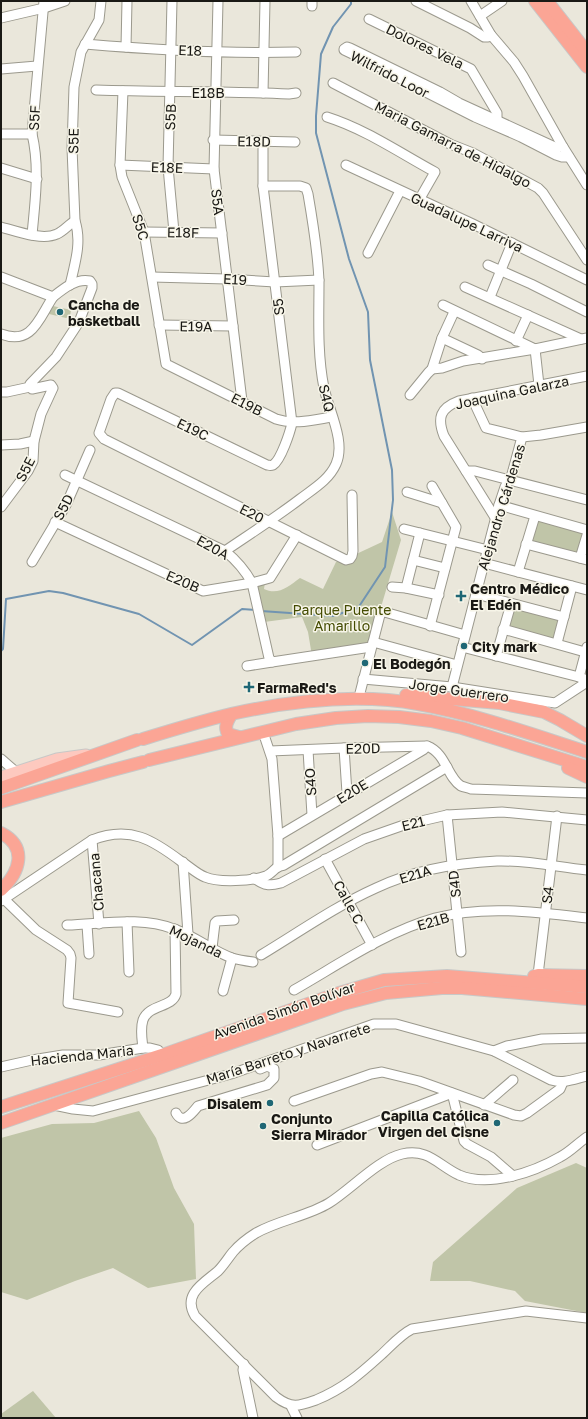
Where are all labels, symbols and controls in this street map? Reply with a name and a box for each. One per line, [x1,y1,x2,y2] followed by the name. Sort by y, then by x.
[383,20,467,72] street label: Dolores Vela
[178,41,202,59] street label: E18
[348,47,433,101] street label: Wilfrido Loor
[191,84,225,101] street label: E18B
[372,97,534,191] street label: Maria Gamarra de Hidalgo
[161,103,179,131] street label: S5B
[25,105,43,131] street label: S5F
[64,128,82,154] street label: S5E
[237,132,271,150] street label: E18D
[151,158,183,176] street label: E18E
[208,188,228,217] street label: S5A
[408,189,526,255] street label: Guadalupe Larriva
[129,212,153,242] street label: S5C
[167,223,199,241] street label: E18F
[223,270,247,288] street label: E19
[68,296,141,329] place label: Cancha de basketball
[269,297,287,317] street label: S5
[55,307,65,317] marker: Cancha de basketball
[179,317,213,335] street label: E19A
[454,372,570,412] street label: Joaquina Galarza
[316,383,338,413] street label: S4Q
[228,389,266,419] street label: E19B
[174,414,212,444] street label: E19C
[474,442,528,572] street label: Alejandro Cárdenas
[12,454,38,484] street label: S5E
[49,491,77,523] street label: S5D
[237,500,267,526] street label: E20
[194,531,233,563] street label: E20A
[164,566,202,596] street label: E20B
[470,580,569,613] place label: Centro Médico El Edén
[455,590,467,602] marker: Centro Médico El Edén
[293,601,391,634] park label: Parque Puente Amarillo
[472,638,537,655] place label: City mark
[459,641,469,651] marker: City mark
[373,655,451,672] place label: El Bodegón
[360,658,370,668] marker: El Bodegón
[408,675,510,705] street label: Jorge Guerrero
[257,679,337,696] place label: FarmaRed's
[244,682,254,692] marker: FarmaRed's
[345,739,381,757] street label: E20D
[301,768,319,796] street label: S4O
[333,775,371,807] street label: E20E
[400,812,427,834] street label: E21
[85,852,107,912] street label: Chacana
[397,861,434,887] street label: E21A
[444,870,464,898] street label: S4D
[330,877,368,927] street label: Calle C
[537,885,557,905] street label: S4
[415,908,451,934] street label: E21B
[167,921,225,961] street label: Mojanda
[211,978,358,1042] street label: Avenida Simón Bolívar
[204,1018,372,1088] street label: María Barreto y Navarrete
[30,1041,134,1069] street label: Hacienda Maria
[207,1095,262,1112] place label: Disalem
[265,1098,275,1108] marker: Disalem
[378,1107,489,1140] place label: Capilla Católica Virgen del Cisne
[271,1110,367,1143] place label: Conjunto Sierra Mirador
[492,1118,502,1128] marker: Capilla Católica Virgen del Cisne
[258,1121,268,1131] marker: Conjunto Sierra Mirador

